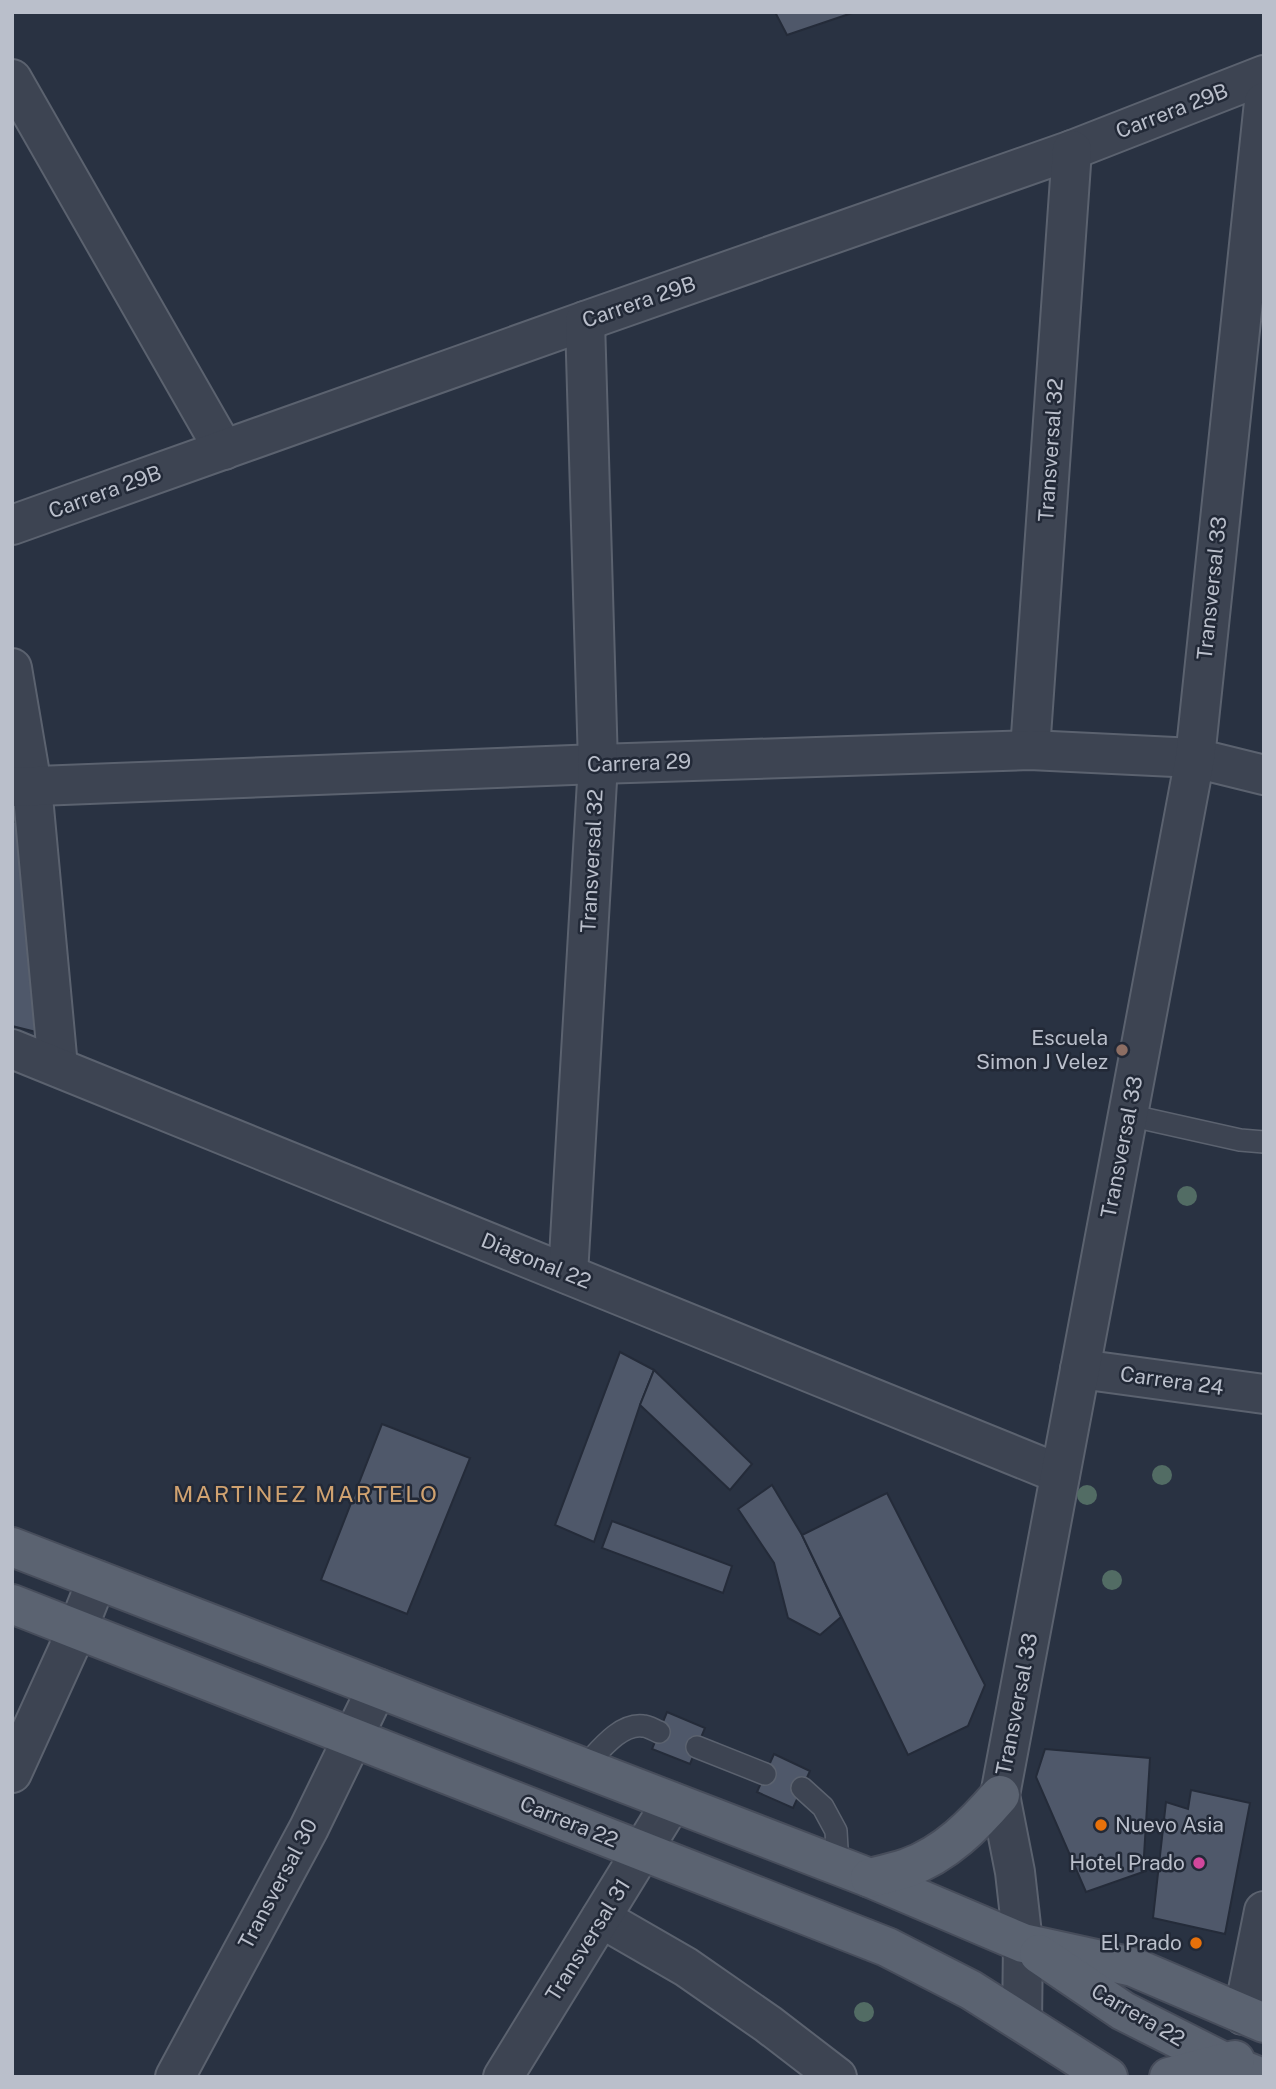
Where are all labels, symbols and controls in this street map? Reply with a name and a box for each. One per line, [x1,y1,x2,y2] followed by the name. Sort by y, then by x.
[1112,78,1232,143] street label: Carrera 29B
[579,270,699,333] street label: Carrera 29B
[1033,377,1068,523] street label: Transversal 32
[45,460,165,524] street label: Carrera 29B
[1192,515,1231,661] street label: Transversal 33
[586,748,692,777] street label: Carrera 29
[575,789,608,933] street label: Transversal 32
[976,1025,1108,1074] place label: Escuela Simon J Velez
[1114,1042,1130,1058] marker: Escuela Simon J Velez
[1095,1074,1148,1220] street label: Transversal 33
[478,1227,595,1294] street label: Diagonal 22
[1119,1361,1225,1400] street label: Carrera 24
[173,1480,439,1507] district label: MARTINEZ MARTELO
[990,1631,1043,1777] street label: Transversal 33
[516,1791,622,1853] street label: Carrera 22
[1115,1812,1224,1837] place label: Nuevo Asia
[233,1814,322,1953] street label: Transversal 30
[1093,1817,1109,1833] marker: Nuevo Asia
[1069,1850,1185,1875] place label: Hotel Prado
[1191,1855,1207,1871] marker: Hotel Prado
[540,1874,635,2006] street label: Transversal 31
[1101,1930,1182,1955] place label: El Prado
[1188,1935,1204,1951] marker: El Prado
[1087,1978,1189,2051] street label: Carrera 22

